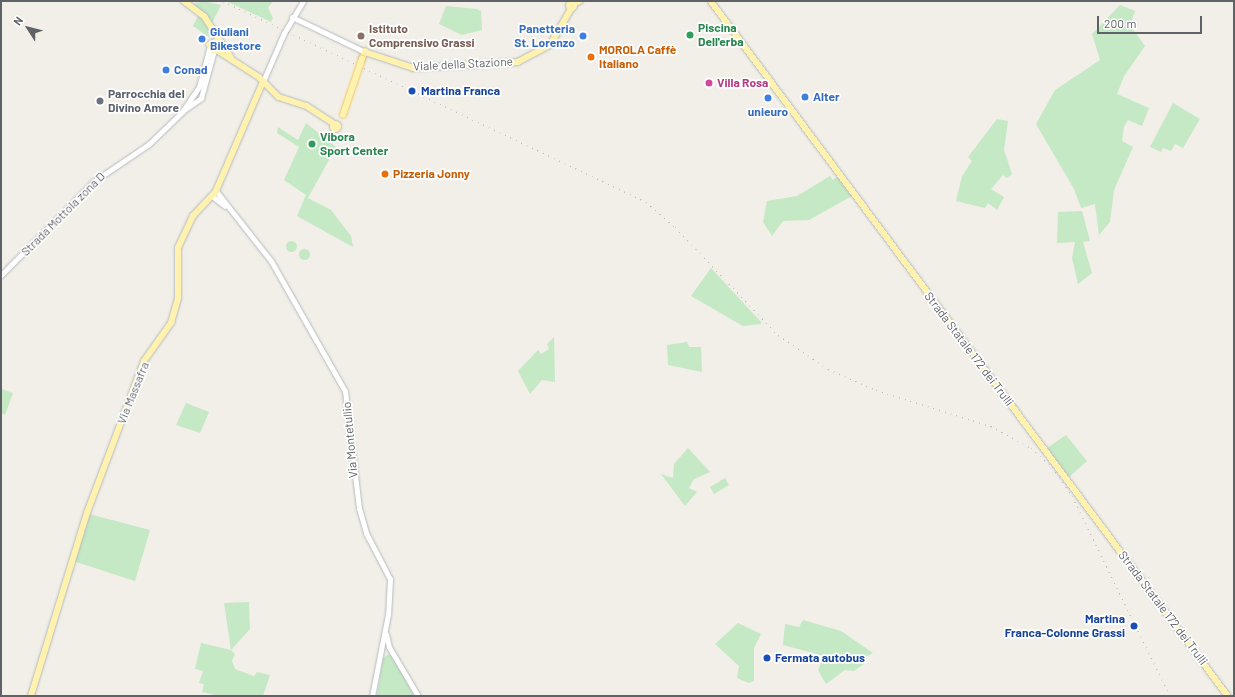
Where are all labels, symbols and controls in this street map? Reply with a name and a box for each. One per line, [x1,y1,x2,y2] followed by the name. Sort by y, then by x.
[8,8,48,48] north arrow
[1099,8,1204,34] scale bar
[10,14,25,27] text: N
[1104,16,1136,30] text: 200 m
[698,21,744,49] place label: Piscina Dell'erba
[369,22,475,50] place label: Istituto Comprensivo Grassi
[514,22,575,50] place label: Panetteria St. Lorenzo
[210,25,261,53] place label: Giuliani Bikestore
[685,30,695,40] marker: Piscina Dell'erba
[356,31,366,41] marker: Istituto Comprensivo Grassi
[578,31,588,41] marker: Panetteria St. Lorenzo
[197,34,207,44] marker: Giuliani Bikestore
[599,43,676,71] place label: MOROLA Caffè Italiano
[586,52,596,62] marker: MOROLA Caffè Italiano
[413,54,513,74] street label: Viale della Stazione
[174,63,208,77] place label: Conad
[161,65,171,75] marker: Conad
[717,76,768,90] place label: Villa Rosa
[704,78,714,88] marker: Villa Rosa
[421,84,500,98] place label: Martina Franca
[406,85,418,97] marker: Martina Franca
[108,87,185,115] place label: Parrocchia del Divino Amore
[813,90,840,104] place label: Alter
[800,92,810,102] marker: Alter
[763,93,773,103] marker: unieuro
[95,96,105,106] marker: Parrocchia del Divino Amore
[748,105,788,119] place label: unieuro
[320,130,388,158] place label: Vibora Sport Center
[307,139,317,149] marker: Vibora Sport Center
[393,167,470,181] place label: Pizzeria Jonny
[18,169,108,259] street label: Strada Mottola zona D
[380,169,390,179] marker: Pizzeria Jonny
[921,289,1017,409] street label: Strada Statale 172 dei Trulli
[114,360,152,426] street label: Via Massafra
[339,401,361,479] street label: Via Montetullio
[1115,548,1211,668] street label: Strada Statale 172 dei Trulli
[1005,612,1125,640] place label: Martina Franca-Colonne Grassi
[1128,620,1140,632] marker: Martina Franca-Colonne Grassi
[775,651,865,665] place label: Fermata autobus
[762,653,772,663] marker: Fermata autobus

